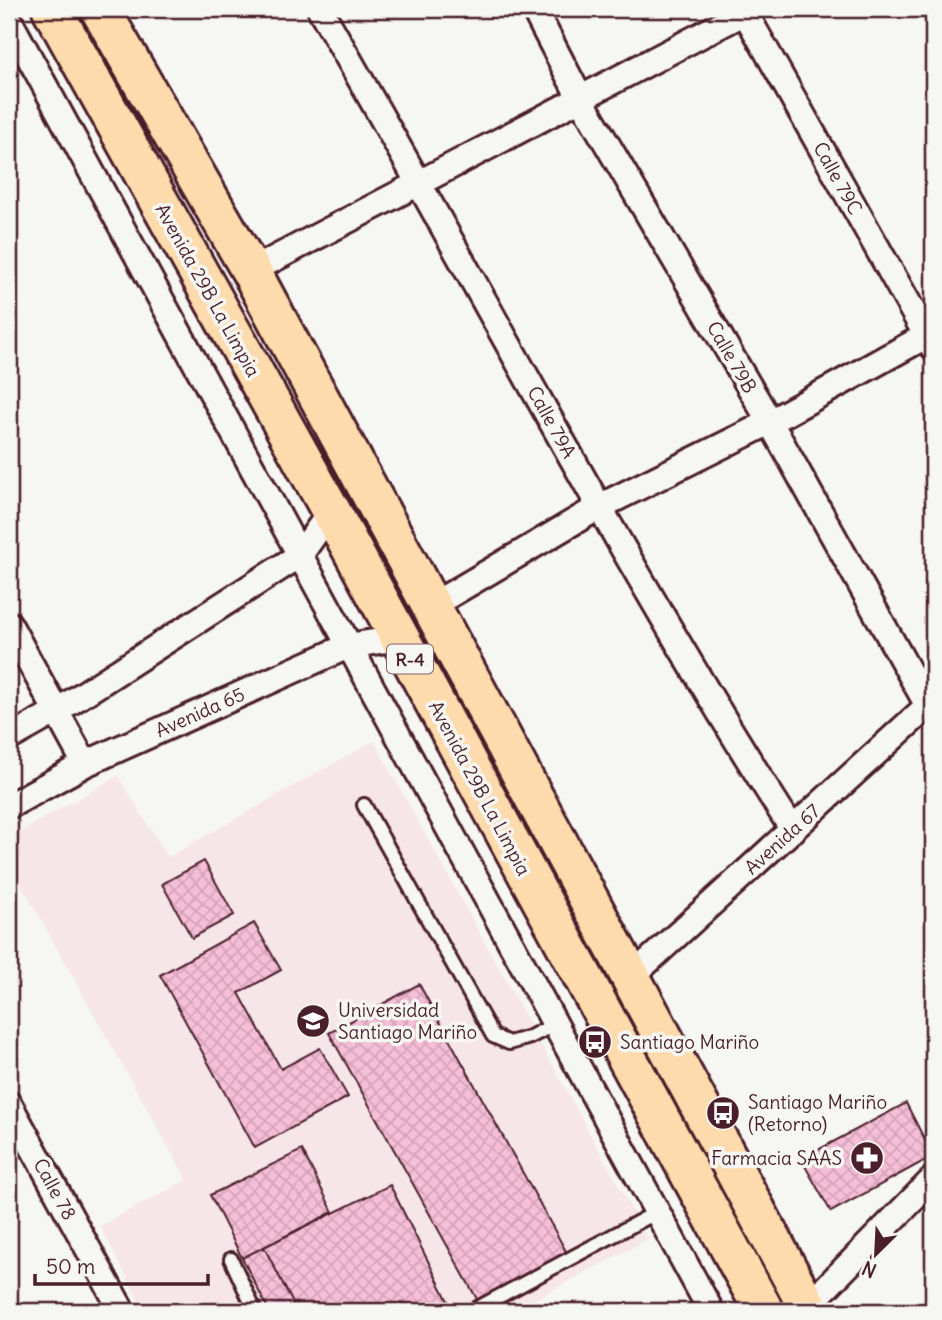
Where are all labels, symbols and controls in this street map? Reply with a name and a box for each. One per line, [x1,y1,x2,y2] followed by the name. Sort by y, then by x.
[808,138,868,218] street label: Calle 79C
[150,199,266,381] street label: Avenida 29B La Limpia
[702,317,762,397] street label: Calle 79B
[522,382,582,462] street label: Calle 79A
[387,644,433,674] road number: R-4
[152,682,248,742] street label: Avenida 65
[424,697,536,880] street label: Avenida 29B La Limpia
[739,799,825,879] street label: Avenida 67
[338,998,477,1044] place label: Universidad Santiago Mariño
[294,1002,332,1040] school or university icon: Universidad Santiago Mariño
[576,1023,614,1061] bus stop icon: Santiago Mariño
[620,1030,759,1054] place label: Santiago Mariño
[748,1090,887,1136] place label: Santiago Mariño (Retorno)
[704,1094,742,1132] bus stop icon: Santiago Mariño (Retorno)
[848,1139,886,1177] pharmacy icon: Farmacia SAAS
[711,1146,842,1170] place label: Farmacia SAAS
[28,1154,82,1224] street label: Calle 78
[841,1218,911,1288] north arrow
[35,1243,208,1287] scale bar
[46,1253,95,1280] text: 50 m
[858,1256,880,1283] text: N

